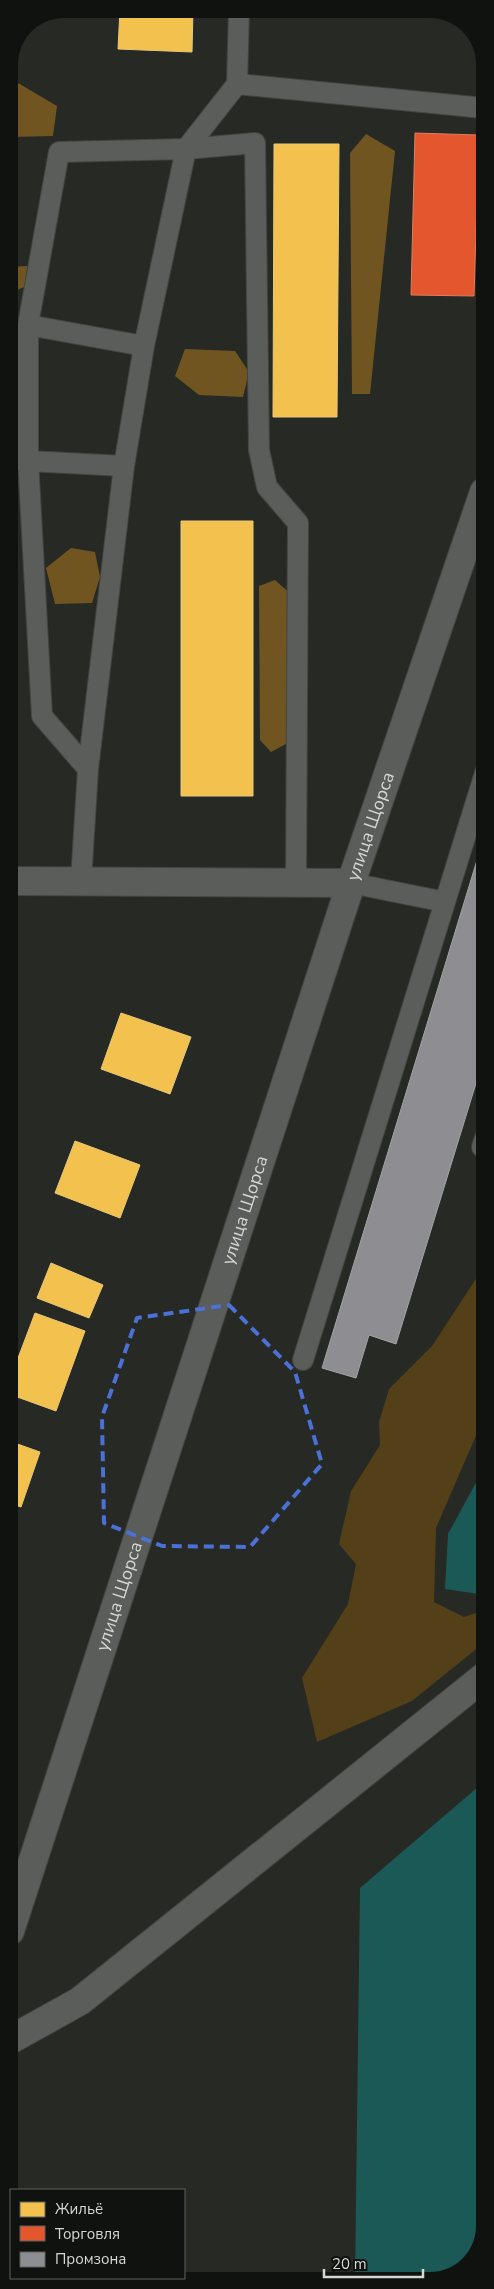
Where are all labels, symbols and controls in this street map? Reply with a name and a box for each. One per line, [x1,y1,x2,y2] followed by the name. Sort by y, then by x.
[341,769,400,884] street label: улица Щорса
[216,1152,274,1268] street label: улица Щорса
[90,1539,148,1654] street label: улица Щорса
[10,2189,185,2279] legend
[55,2199,103,2219] text: Жильё
[55,2224,120,2244] text: Торговля
[324,2246,423,2278] scale bar
[55,2249,126,2269] text: Промзона
[332,2254,367,2274] text: 20 m

